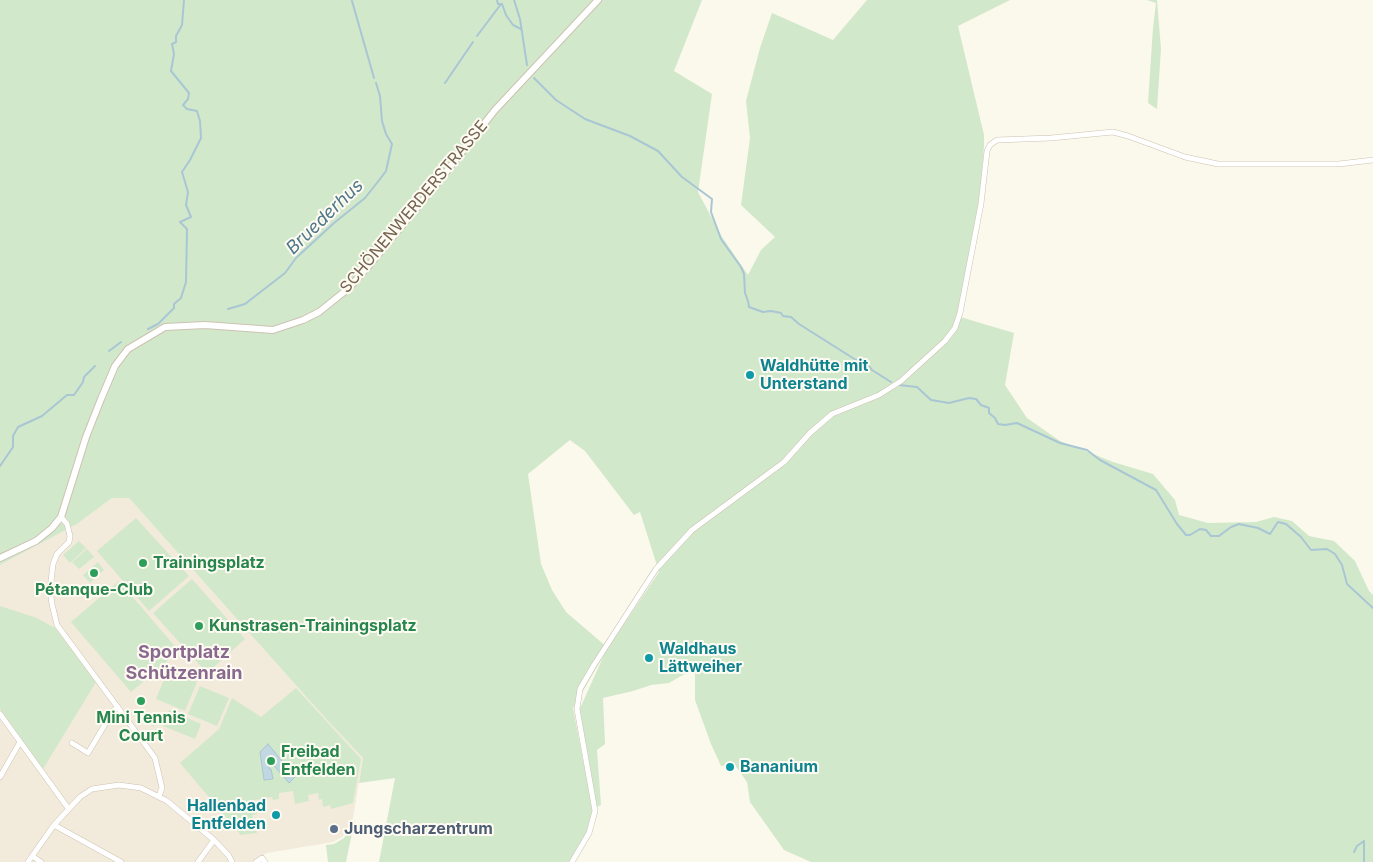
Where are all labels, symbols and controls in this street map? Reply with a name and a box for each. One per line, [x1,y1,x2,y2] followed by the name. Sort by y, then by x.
[336,117,492,297] street label: SCHÖNENWERDERSTRASSE
[282,175,368,259] water label: Bruederhus
[760,356,868,394] place label: Waldhütte mit Unterstand
[744,369,756,381] marker: Waldhütte mit Unterstand
[153,553,265,573] place label: Trainingsplatz
[137,557,149,569] marker: Trainingsplatz
[88,567,100,579] marker: Pétanque-Club
[35,580,153,600] place label: Pétanque-Club
[209,616,417,636] place label: Kunstrasen-Trainingsplatz
[193,620,205,632] marker: Kunstrasen-Trainingsplatz
[659,639,742,677] place label: Waldhaus Lättweiher
[126,642,242,684] district label: Sportplatz Schützenrain
[643,652,655,664] marker: Waldhaus Lättweiher
[135,695,147,707] marker: Mini Tennis Court
[96,708,186,746] place label: Mini Tennis Court
[281,742,355,780] place label: Freibad Entfelden
[265,755,277,767] marker: Freibad Entfelden
[740,757,818,777] place label: Bananium
[724,761,736,773] marker: Bananium
[187,796,266,834] place label: Hallenbad Entfelden
[270,809,282,821] marker: Hallenbad Entfelden
[344,819,493,839] place label: Jungscharzentrum
[328,823,340,835] marker: Jungscharzentrum

